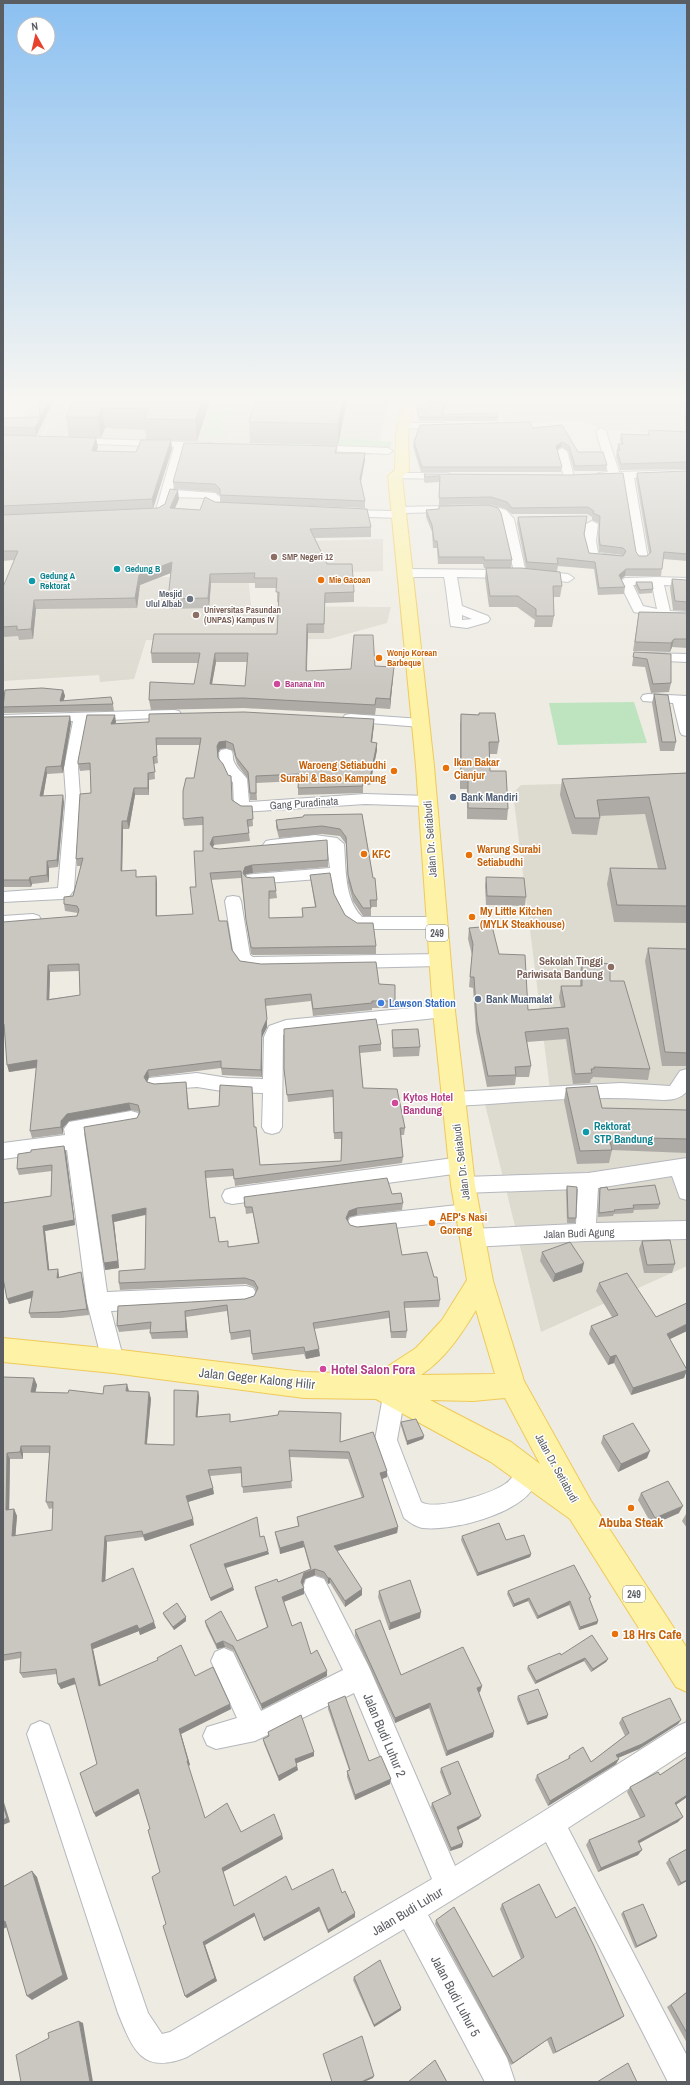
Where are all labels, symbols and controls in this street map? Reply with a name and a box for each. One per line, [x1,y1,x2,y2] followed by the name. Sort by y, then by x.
[16,16,56,56] north arrow
[30,19,39,33] text: N
[282,551,333,563] place label: SMP Negeri 12
[269,552,279,562] marker: SMP Negeri 12
[125,563,161,575] place label: Gedung B
[112,564,122,574] marker: Gedung B
[40,570,76,592] place label: Gedung A Rektorat
[329,574,371,586] place label: Mie Gacoan
[316,575,326,585] marker: Mie Gacoan
[27,576,37,586] marker: Gedung A Rektorat
[146,588,182,610] place label: Mesjid Ulul Albab
[185,594,195,604] marker: Mesjid Ulul Albab
[204,604,282,626] place label: Universitas Pasundan (UNPAS) Kampus IV
[191,610,201,620] marker: Universitas Pasundan (UNPAS) Kampus IV
[387,647,437,669] place label: Wonjo Korean Barbeque
[374,653,384,663] marker: Wonjo Korean Barbeque
[285,678,325,690] place label: Banana Inn
[272,679,282,689] marker: Banana Inn
[454,755,500,782] place label: Ikan Bakar Cianjur
[280,758,386,785] place label: Waroeng Setiabudhi Surabi & Baso Kampung
[441,763,451,773] marker: Ikan Bakar Cianjur
[389,766,399,776] marker: Waroeng Setiabudhi Surabi & Baso Kampung
[461,790,518,804] place label: Bank Mandiri
[448,792,458,802] marker: Bank Mandiri
[269,794,339,812] street label: Gang Puradinata
[420,800,440,878] street label: Jalan Dr. Setiabudi
[477,842,541,869] place label: Warung Surabi Setiabudhi
[372,847,391,861] place label: KFC
[359,849,369,859] marker: KFC
[464,850,474,860] marker: Warung Surabi Setiabudhi
[480,904,565,931] place label: My Little Kitchen (MYLK Steakhouse)
[467,912,477,922] marker: My Little Kitchen (MYLK Steakhouse)
[426,925,448,941] road number: 249
[517,954,603,981] place label: Sekolah Tinggi Pariwisata Bandung
[606,962,616,972] marker: Sekolah Tinggi Pariwisata Bandung
[486,992,552,1006] place label: Bank Muamalat
[473,994,483,1004] marker: Bank Muamalat
[389,996,456,1010] place label: Lawson Station
[376,998,386,1008] marker: Lawson Station
[403,1090,453,1117] place label: Kytos Hotel Bandung
[390,1098,400,1108] marker: Kytos Hotel Bandung
[594,1119,653,1146] place label: Rektorat STP Bandung
[449,1123,473,1201] street label: Jalan Dr. Setiabudi
[581,1127,591,1137] marker: Rektorat STP Bandung
[440,1210,487,1237] place label: AEP's Nasi Goreng
[427,1218,437,1228] marker: AEP's Nasi Goreng
[543,1225,615,1241] street label: Jalan Budi Agung
[331,1361,415,1378] place label: Hotel Salon Fora
[198,1364,316,1393] street label: Jalan Geger Kalong Hilir
[318,1364,328,1374] marker: Hotel Salon Fora
[532,1431,582,1505] street label: Jalan Dr. Setiabudi
[626,1503,636,1513] marker: Abuba Steak
[599,1514,663,1531] place label: Abuba Steak
[623,1586,645,1602] road number: 249
[623,1626,682,1643] place label: 18 Hrs Cafe
[610,1629,620,1639] marker: 18 Hrs Cafe
[359,1691,410,1780] street label: Jalan Budi Luhur 2
[368,1883,447,1939] street label: Jalan Budi Luhur
[427,1953,484,2040] street label: Jalan Budi Luhur 5

